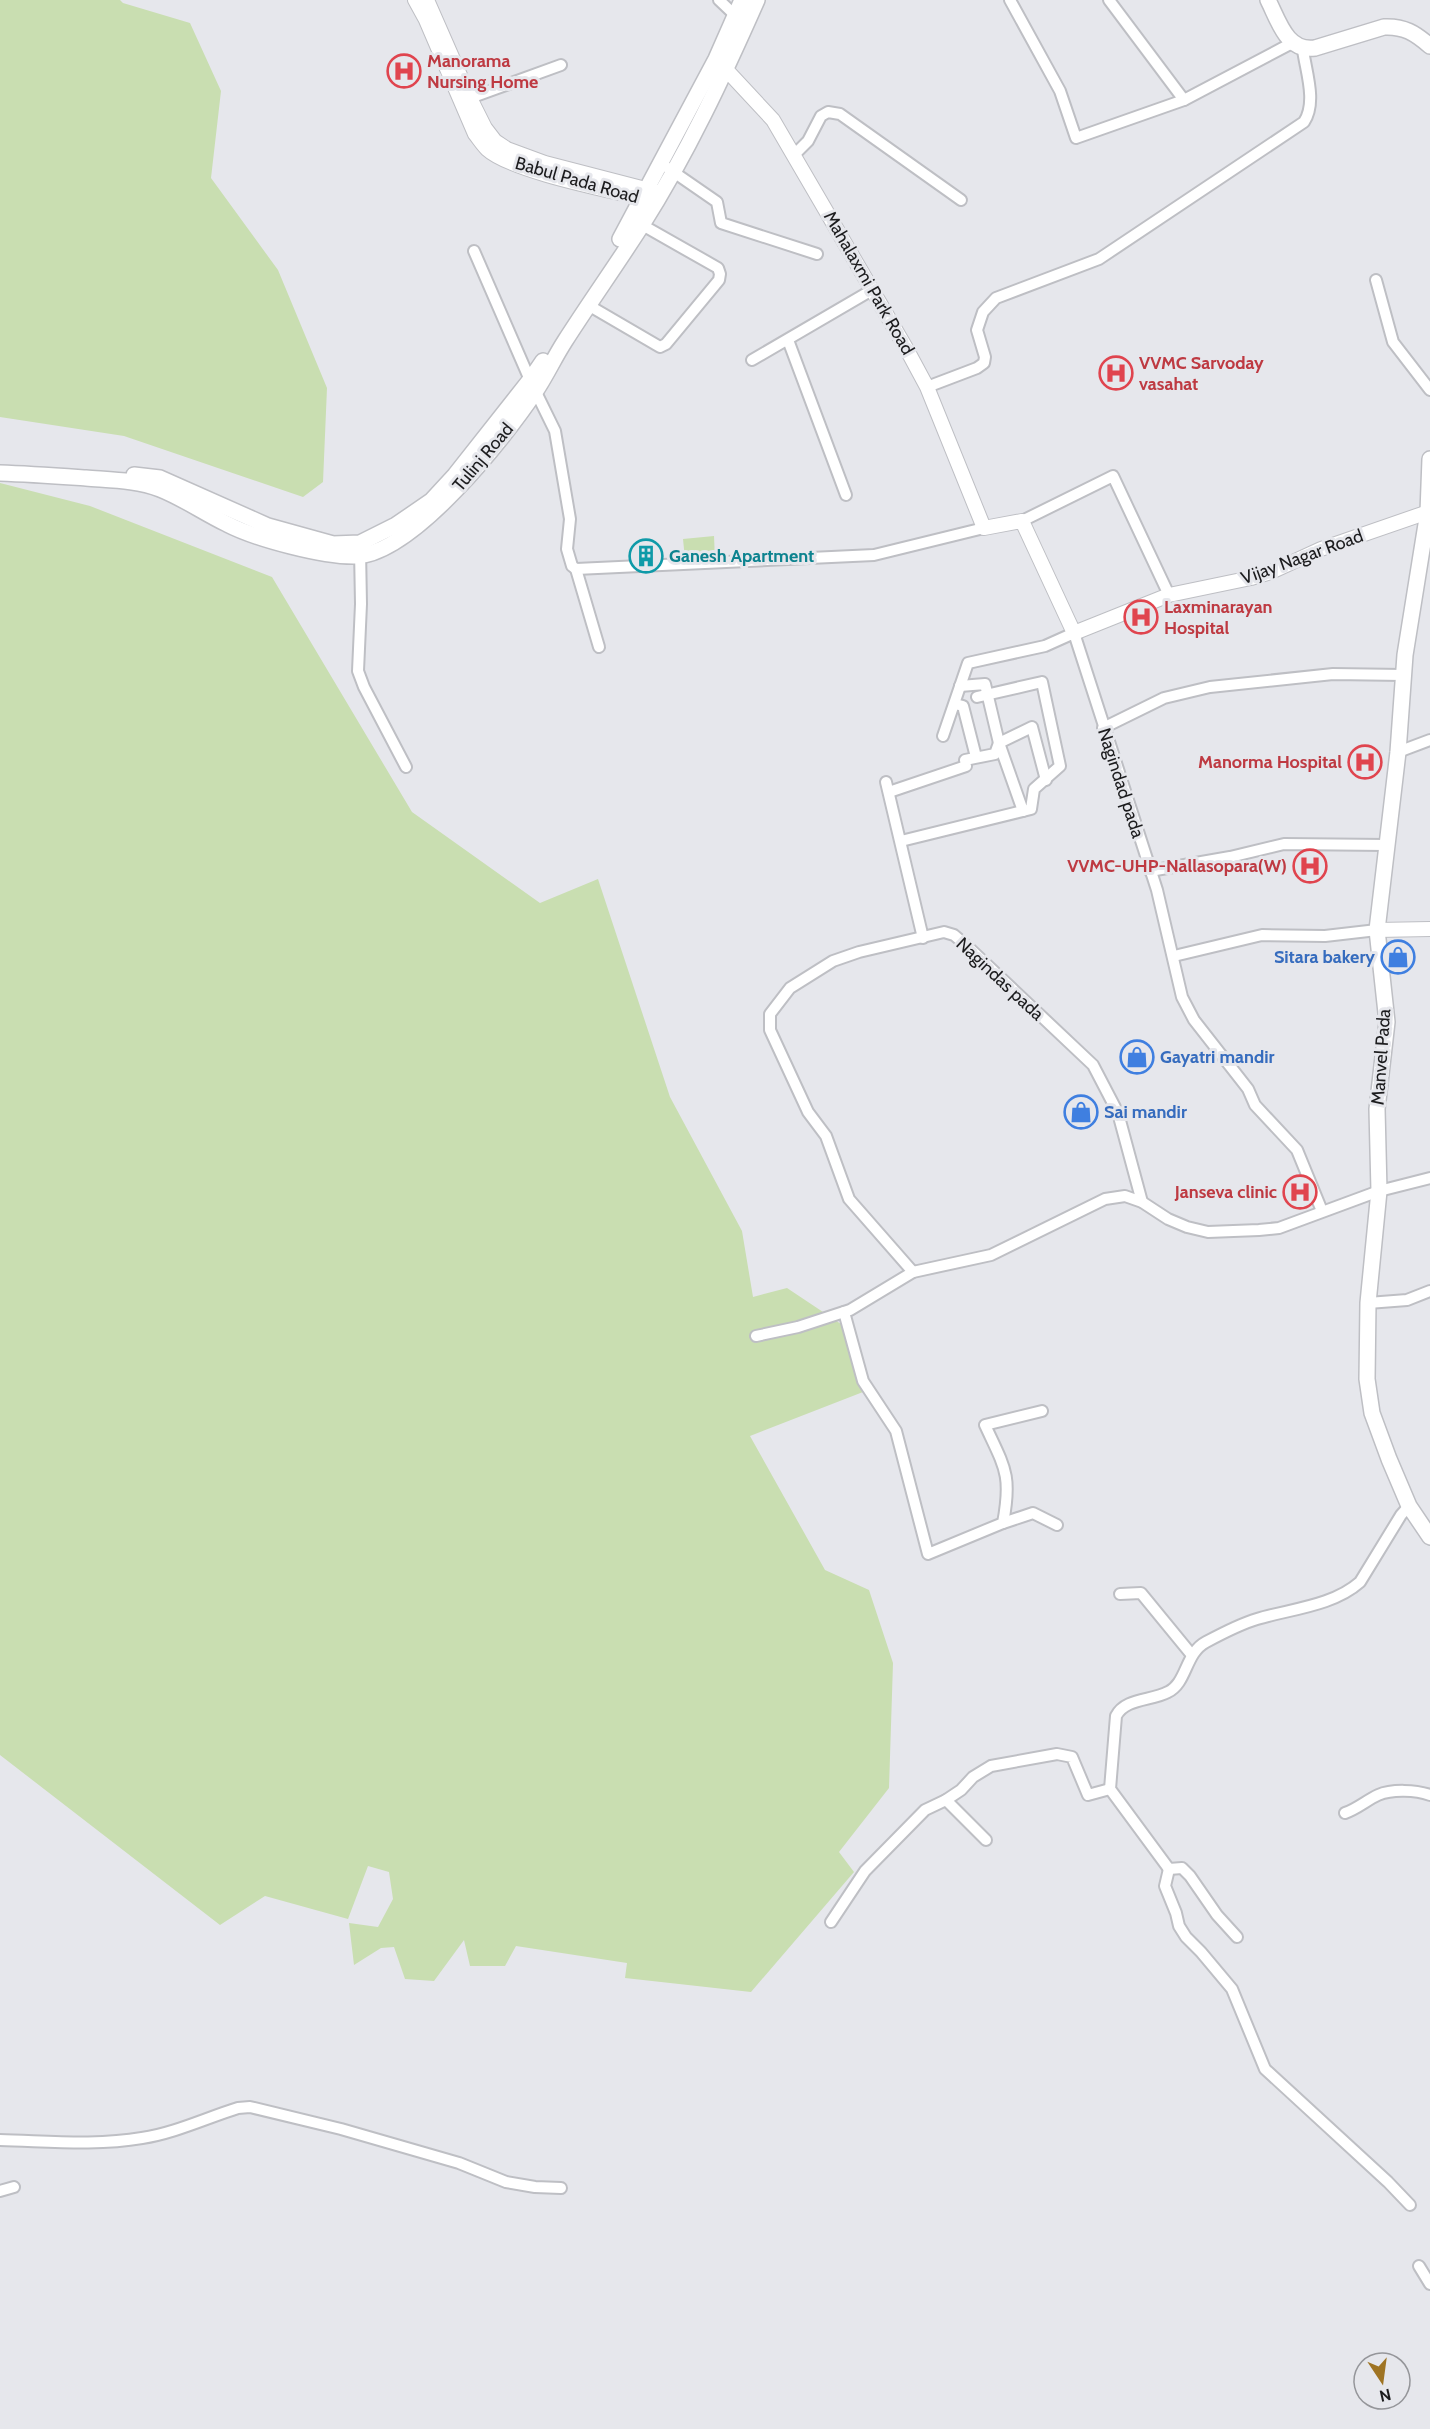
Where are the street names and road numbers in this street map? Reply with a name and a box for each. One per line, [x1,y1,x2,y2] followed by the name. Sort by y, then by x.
[513,152,641,208] street label: Babul Pada Road
[819,207,919,359] street label: Mahalaxmi Park Road
[448,418,518,496] street label: Tulinj Road
[1238,525,1366,589] street label: Vijay Nagar Road
[1093,725,1149,841] street label: Nagindad pada
[952,933,1049,1025] street label: Nagindas pada
[1367,1008,1395,1106] street label: Manvel Pada

